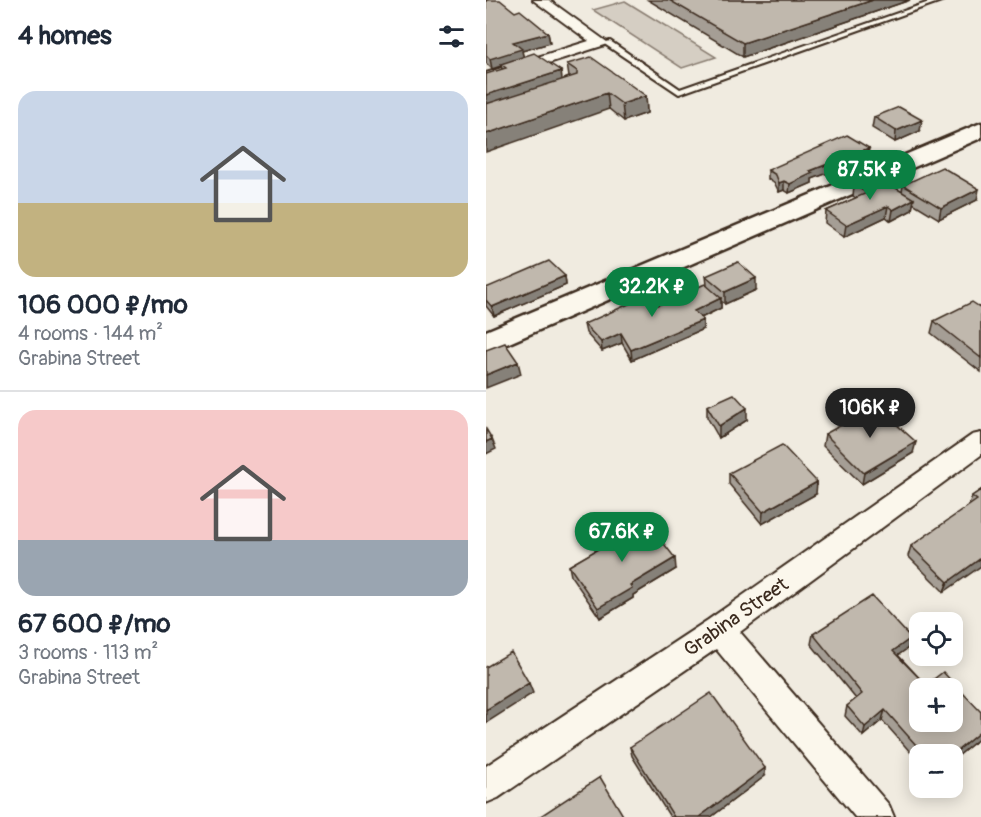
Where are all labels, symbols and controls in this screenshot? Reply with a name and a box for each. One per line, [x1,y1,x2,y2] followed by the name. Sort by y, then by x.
[18,20,112,52] text: 4 homes
[435,20,468,53] icon: filters
[189,130,297,238] icon: home
[815,150,925,201] pin: 87.5K ₽
[838,157,902,182] text: 87.5K ₽
[597,267,707,318] pin: 32.2K ₽
[619,274,685,299] text: 32.2K ₽
[18,289,188,321] text: 106 000 ₽/mo
[18,321,163,346] text: 4 rooms · 144 m²
[18,346,140,371] text: Grabina Street
[821,388,919,439] pin: 106K ₽
[839,395,901,420] text: 106K ₽
[189,449,297,557] icon: home
[567,512,677,563] pin: 67.6K ₽
[589,519,655,544] text: 67.6K ₽
[679,571,794,662] street label: Grabina Street
[18,608,171,640] text: 67 600 ₽/mo
[909,612,963,798] map controls
[909,612,963,666] button: locate
[18,640,158,665] text: 3 rooms · 113 m²
[18,665,140,690] text: Grabina Street
[909,678,963,732] button: +
[909,744,963,798] button: −

